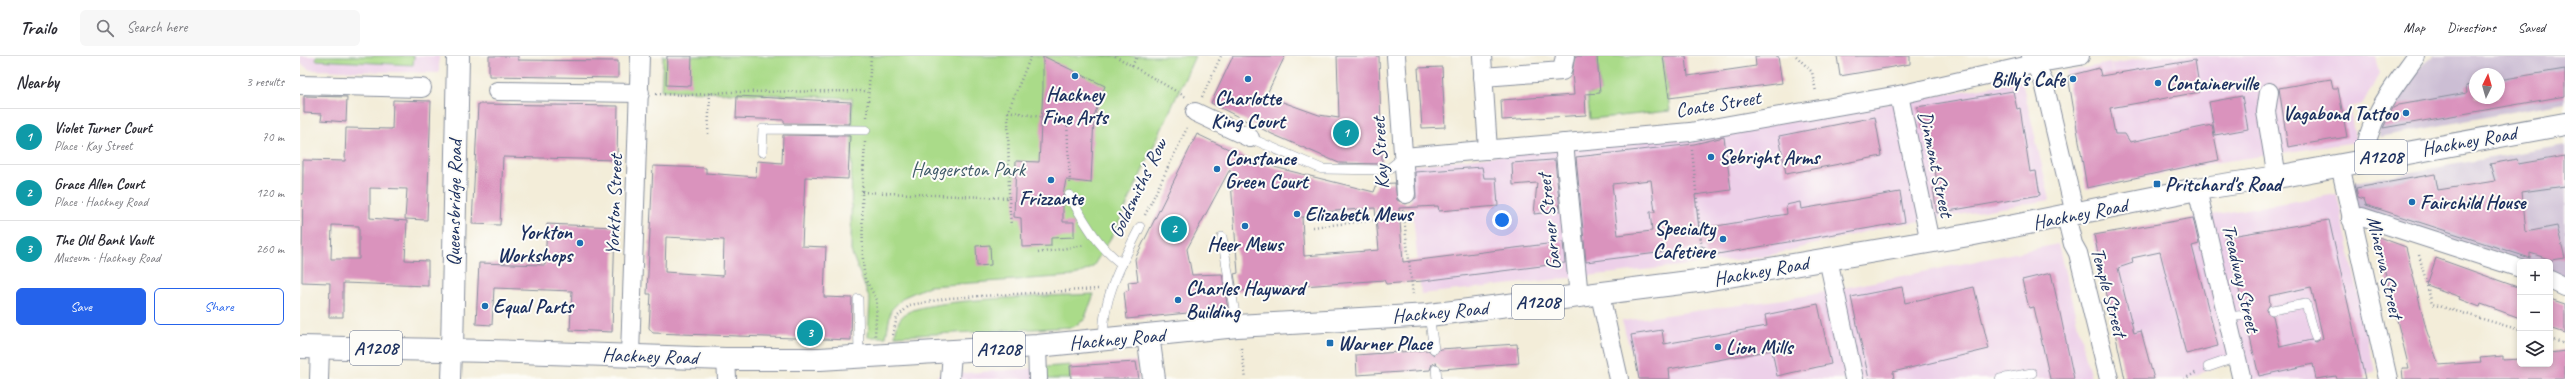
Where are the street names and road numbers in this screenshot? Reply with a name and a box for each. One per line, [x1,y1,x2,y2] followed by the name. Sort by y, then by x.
[1674,85,1765,123] street label: Coate Street
[1913,109,1960,222] street label: Dinmont Street
[1366,114,1394,190] street label: Kay Street
[2420,120,2521,162] street label: Hackney Road
[1103,133,1173,242] street label: Goldsmiths' Row
[440,136,468,266] street label: Queensbridge Road
[2355,140,2407,174] road number: A1208
[600,152,628,256] street label: Yorkton Street
[1531,169,1566,271] street label: Garner Street
[2031,192,2132,235] street label: Hackney Road
[2361,213,2410,324] street label: Minerva Street
[2216,221,2266,337] street label: Treadway Street
[2085,245,2134,342] street label: Temple Street
[1712,250,1813,292] street label: Hackney Road
[1512,285,1564,319] road number: A1208
[1391,295,1492,329] street label: Hackney Road
[1068,322,1169,356] street label: Hackney Road
[350,331,402,365] road number: A1208
[973,332,1025,366] road number: A1208
[602,342,701,370] street label: Hackney Road

